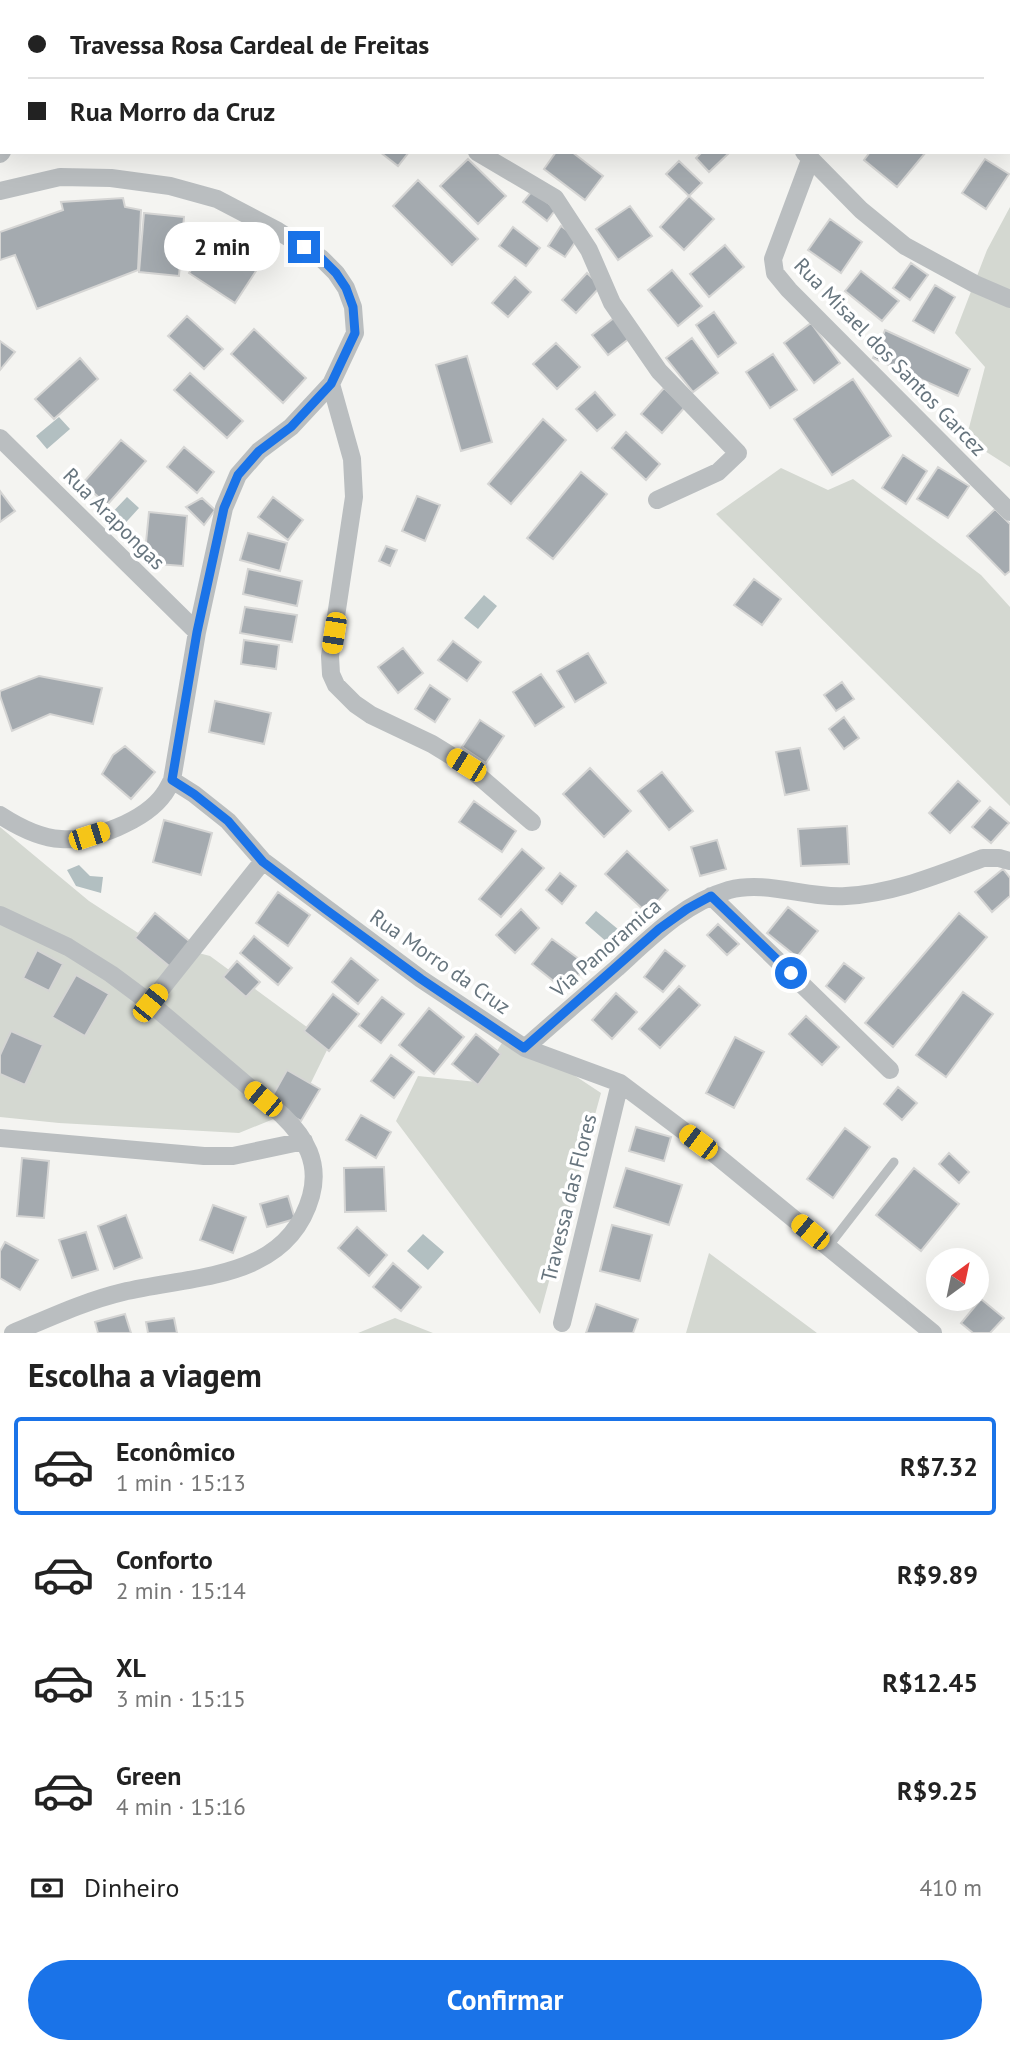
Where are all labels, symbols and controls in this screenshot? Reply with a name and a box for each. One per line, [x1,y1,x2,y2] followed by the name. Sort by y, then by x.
[70,28,429,61] text: Travessa Rosa Cardeal de Freitas
[70,95,275,128] text: Rua Morro da Cruz
[164,222,280,272] callout: 2 min
[288,231,320,263] route end
[194,232,250,261] text: 2 min
[788,252,992,461] street label: Rua Misael dos Santos Garcez
[58,462,171,575] street label: Rua Arapongas
[321,611,348,655] car
[443,745,490,785] car
[66,820,113,852] car
[544,892,667,1004] street label: Via Panoramica
[365,903,516,1020] street label: Rua Morro da Cruz
[775,957,807,989] route start
[129,980,172,1026] car
[241,1077,286,1121] car
[535,1111,602,1285] street label: Travessa das Flores
[675,1121,722,1163] car
[788,1211,833,1253] car
[926,1248,989,1311] north arrow
[926,1248,989,1311] map controls
[28,1354,262,1396] text: Escolha a viagem
[32,1435,95,1498] icon: car
[116,1435,235,1468] text: Econômico
[900,1450,978,1483] text: R$7.32
[116,1468,246,1497] text: 1 min · 15:13
[32,1543,95,1606] icon: car
[116,1543,213,1576] text: Conforto
[897,1558,978,1591] text: R$9.89
[116,1576,246,1605] text: 2 min · 15:14
[32,1651,95,1714] icon: car
[116,1651,146,1684] text: XL
[882,1666,978,1699] text: R$12.45
[116,1684,246,1713] text: 3 min · 15:15
[32,1759,95,1822] icon: car
[116,1759,181,1792] text: Green
[897,1774,978,1807] text: R$9.25
[116,1792,246,1821] text: 4 min · 15:16
[28,1869,66,1907] icon: cash
[84,1871,179,1904] text: Dinheiro
[920,1873,982,1902] text: 410 m
[28,1960,982,2040] button: Confirmar

